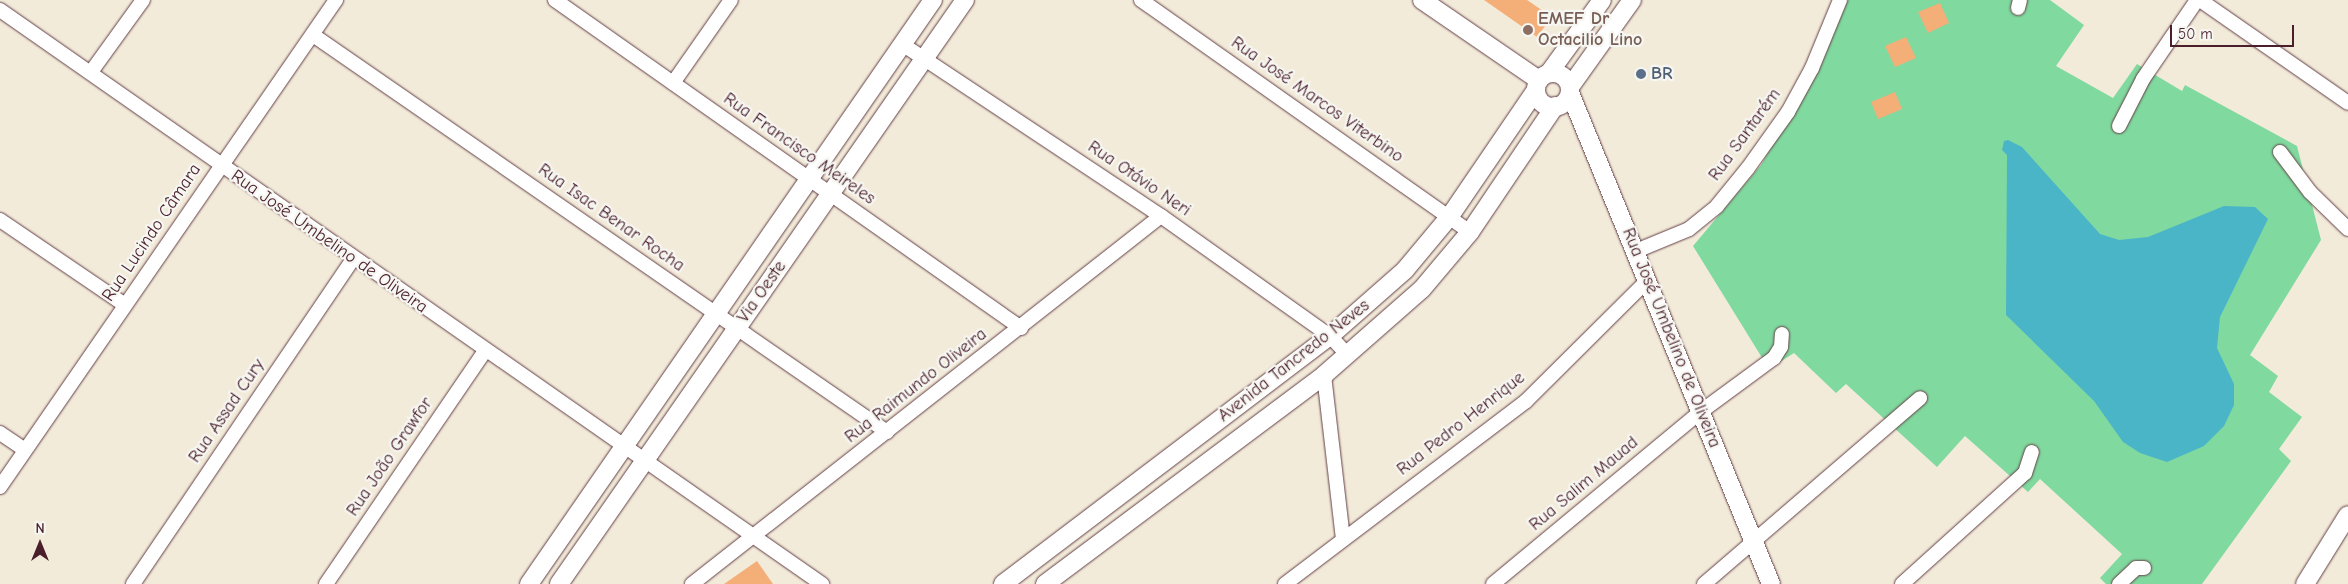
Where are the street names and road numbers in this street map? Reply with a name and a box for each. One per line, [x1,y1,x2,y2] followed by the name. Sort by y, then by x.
[1227,32,1407,168] street label: Rua José Marcos Viterbino
[1704,85,1786,185] street label: Rua Santarém
[719,88,879,210] street label: Rua Francisco Meireles
[1083,137,1195,221] street label: Rua Otávio Neri
[534,159,688,277] street label: Rua Isac Benar Rocha
[98,160,206,306] street label: Rua Lucindo Câmara
[226,166,432,318] street label: Rua José Umbelino de Oliveira
[1617,225,1725,451] street label: Rua José Umbelino de Oliveira
[733,257,791,327] street label: Via Oeste
[1214,295,1374,427] street label: Avenida Tancredo Neves
[841,324,991,448] street label: Rua Raimundo Oliveira
[184,355,270,467] street label: Rua Assad Cury
[1393,367,1529,481] street label: Rua Pedro Henrique
[342,393,438,521] street label: Rua João Grawfor
[1525,432,1643,536] street label: Rua Salim Mauad

